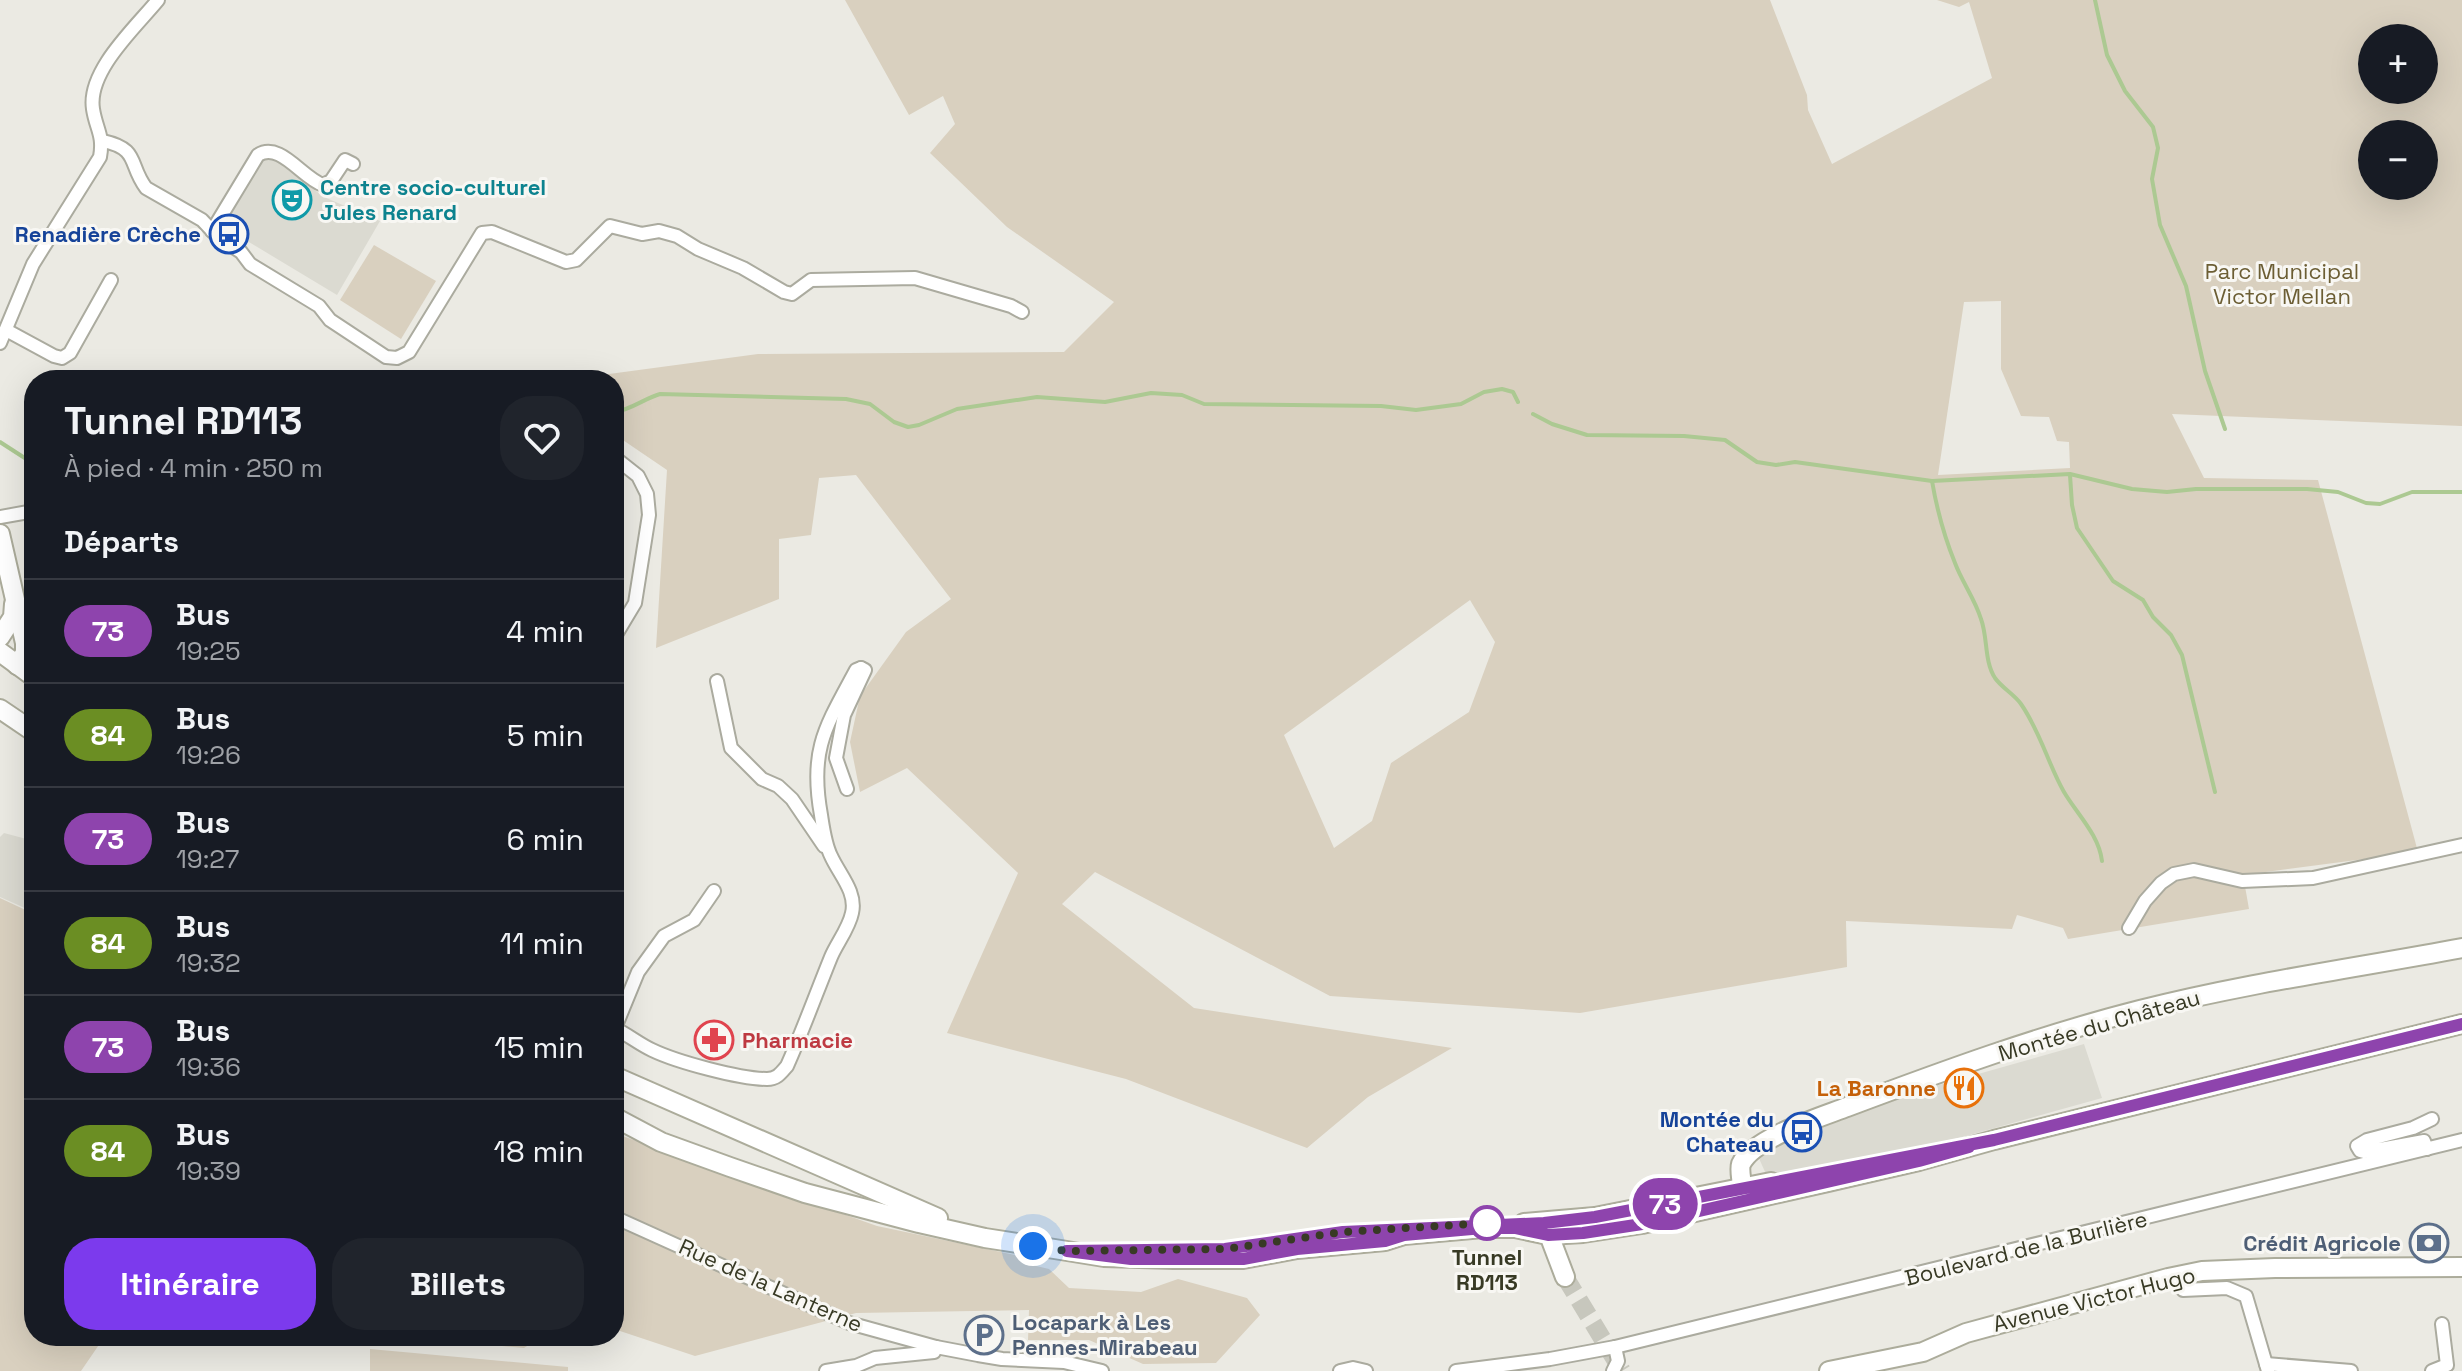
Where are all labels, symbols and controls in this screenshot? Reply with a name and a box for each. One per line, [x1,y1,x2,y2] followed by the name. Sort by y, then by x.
[2358,24,2438,200] map controls
[2358,24,2438,104] button: +
[2358,120,2438,200] button: −
[320,173,546,226] place label: Centre socio-culturel Jules Renard
[271,179,313,221] theatre icon: Centre socio-culturel Jules Renard
[208,213,250,255] bus stop icon: Renadière Crèche
[15,220,201,248] place label: Renadière Crèche
[2205,257,2359,310] park label: Parc Municipal Victor Mellan
[500,396,584,480] button: heart
[64,397,302,445] text: Tunnel RD113
[64,451,323,485] text: À pied · 4 min · 250 m
[64,522,179,561] text: Départs
[176,595,230,634] text: Bus
[506,612,584,651] text: 4 min
[92,613,124,649] text: 73
[176,634,241,668] text: 19:25
[176,699,230,738] text: Bus
[507,716,584,755] text: 5 min
[91,717,125,753] text: 84
[176,738,241,772] text: 19:26
[176,803,230,842] text: Bus
[506,820,584,859] text: 6 min
[92,821,124,857] text: 73
[176,842,240,876] text: 19:27
[176,907,230,946] text: Bus
[500,924,584,963] text: 11 min
[91,925,125,961] text: 84
[176,946,241,980] text: 19:32
[1995,983,2203,1067] street label: Montée du Château
[176,1011,230,1050] text: Bus
[693,1019,735,1061] pharmacy icon: Pharmacie
[742,1026,853,1054] place label: Pharmacie
[494,1028,584,1067] text: 15 min
[92,1029,124,1065] text: 73
[176,1050,241,1084] text: 19:36
[1943,1067,1985,1109] restaurant icon: La Baronne
[1817,1074,1936,1102] place label: La Baronne
[1660,1105,1774,1158] place label: Montée du Chateau
[1781,1111,1823,1153] bus stop icon: Montée du Chateau
[176,1115,230,1154] text: Bus
[494,1132,584,1171] text: 18 min
[91,1133,125,1169] text: 84
[176,1154,241,1188] text: 19:39
[1629,1178,1701,1230] line badge: 73
[1649,1186,1681,1222] text: 73
[1902,1204,2150,1292] street label: Boulevard de la Burlière
[1470,1206,1504,1240] marker: Tunnel RD113
[2408,1222,2450,1264] bank icon: Crédit Agricole
[1013,1226,1053,1266] your location
[2243,1229,2401,1257] place label: Crédit Agricole
[675,1232,867,1338] street label: Rue de la Lanterne
[64,1238,316,1330] button: Itinéraire
[332,1238,584,1330] button: Billets
[1452,1243,1522,1296] place label: Tunnel RD113
[1990,1260,2198,1338] street label: Avenue Victor Hugo
[1012,1308,1198,1361] place label: Locapark à Les Pennes-Mirabeau
[963,1314,1005,1356] parking icon: Locapark à Les Pennes-Mirabeau

